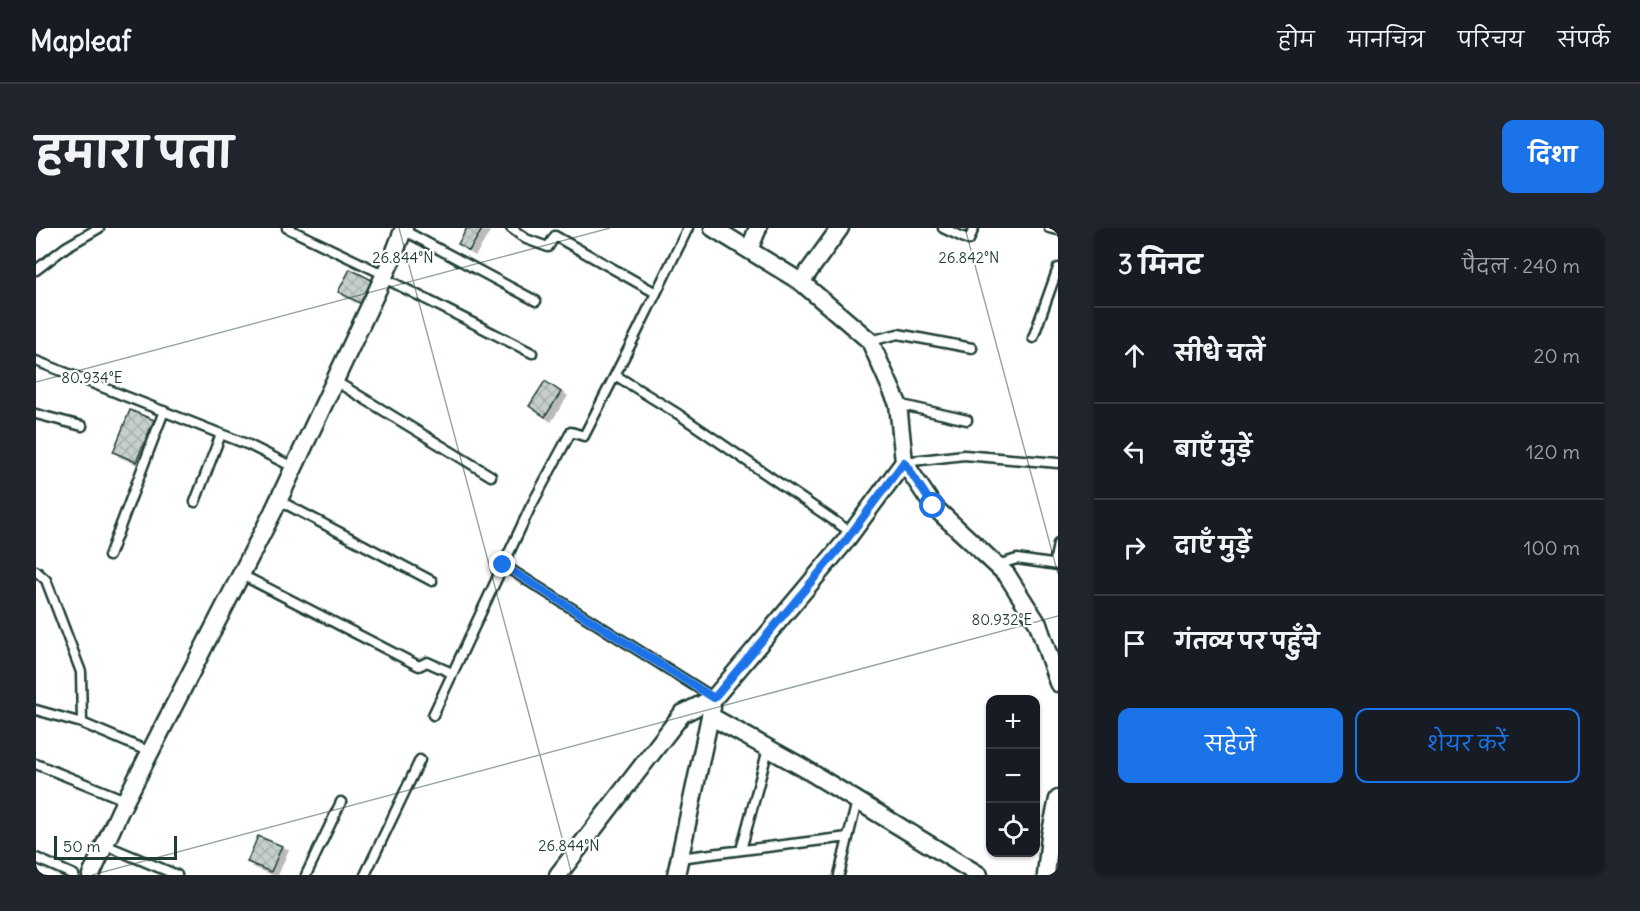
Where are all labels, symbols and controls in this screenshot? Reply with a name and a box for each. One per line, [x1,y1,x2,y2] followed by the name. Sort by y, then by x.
[30,23,131,59] text: Mapleaf
[1278,26,1315,53] text: होम
[1348,26,1425,53] text: मानचित्र
[1458,26,1524,53] text: परिचय
[1557,26,1610,53] text: संपर्क
[1502,120,1604,193] button: दिशा
[36,126,233,178] text: हमारा पता
[372,248,434,267] text: 26.844°N
[939,248,999,267] text: 26.842°N
[1118,248,1202,281] text: 3 मिनट
[1462,253,1580,278] text: पैदल · 240 m
[1118,339,1151,372] icon: ahead
[1175,339,1265,367] text: सीधे चलें
[1534,343,1580,368] text: 20 m
[61,368,123,387] text: 80.934°E
[1118,435,1151,468] icon: left
[1175,435,1252,463] text: बाएँ मुड़ें
[1526,439,1580,464] text: 120 m
[919,492,945,518] route start
[1118,531,1151,564] icon: right
[1175,531,1251,559] text: दाएँ मुड़ें
[1523,535,1580,560] text: 100 m
[489,551,515,577] route end
[972,610,1033,629] text: 80.932°E
[1118,627,1151,660] icon: arrive
[1175,627,1319,655] text: गंतव्य पर पहुँचे
[986,695,1040,857] map controls
[986,695,1040,749] button: +
[1118,708,1343,783] button: सहेजें
[1355,708,1580,783] button: शेयर करें
[986,749,1040,803] button: −
[986,803,1040,857] button: locate
[54,833,177,860] scale bar
[63,836,101,856] text: 50 m
[538,836,600,855] text: 26.844°N

